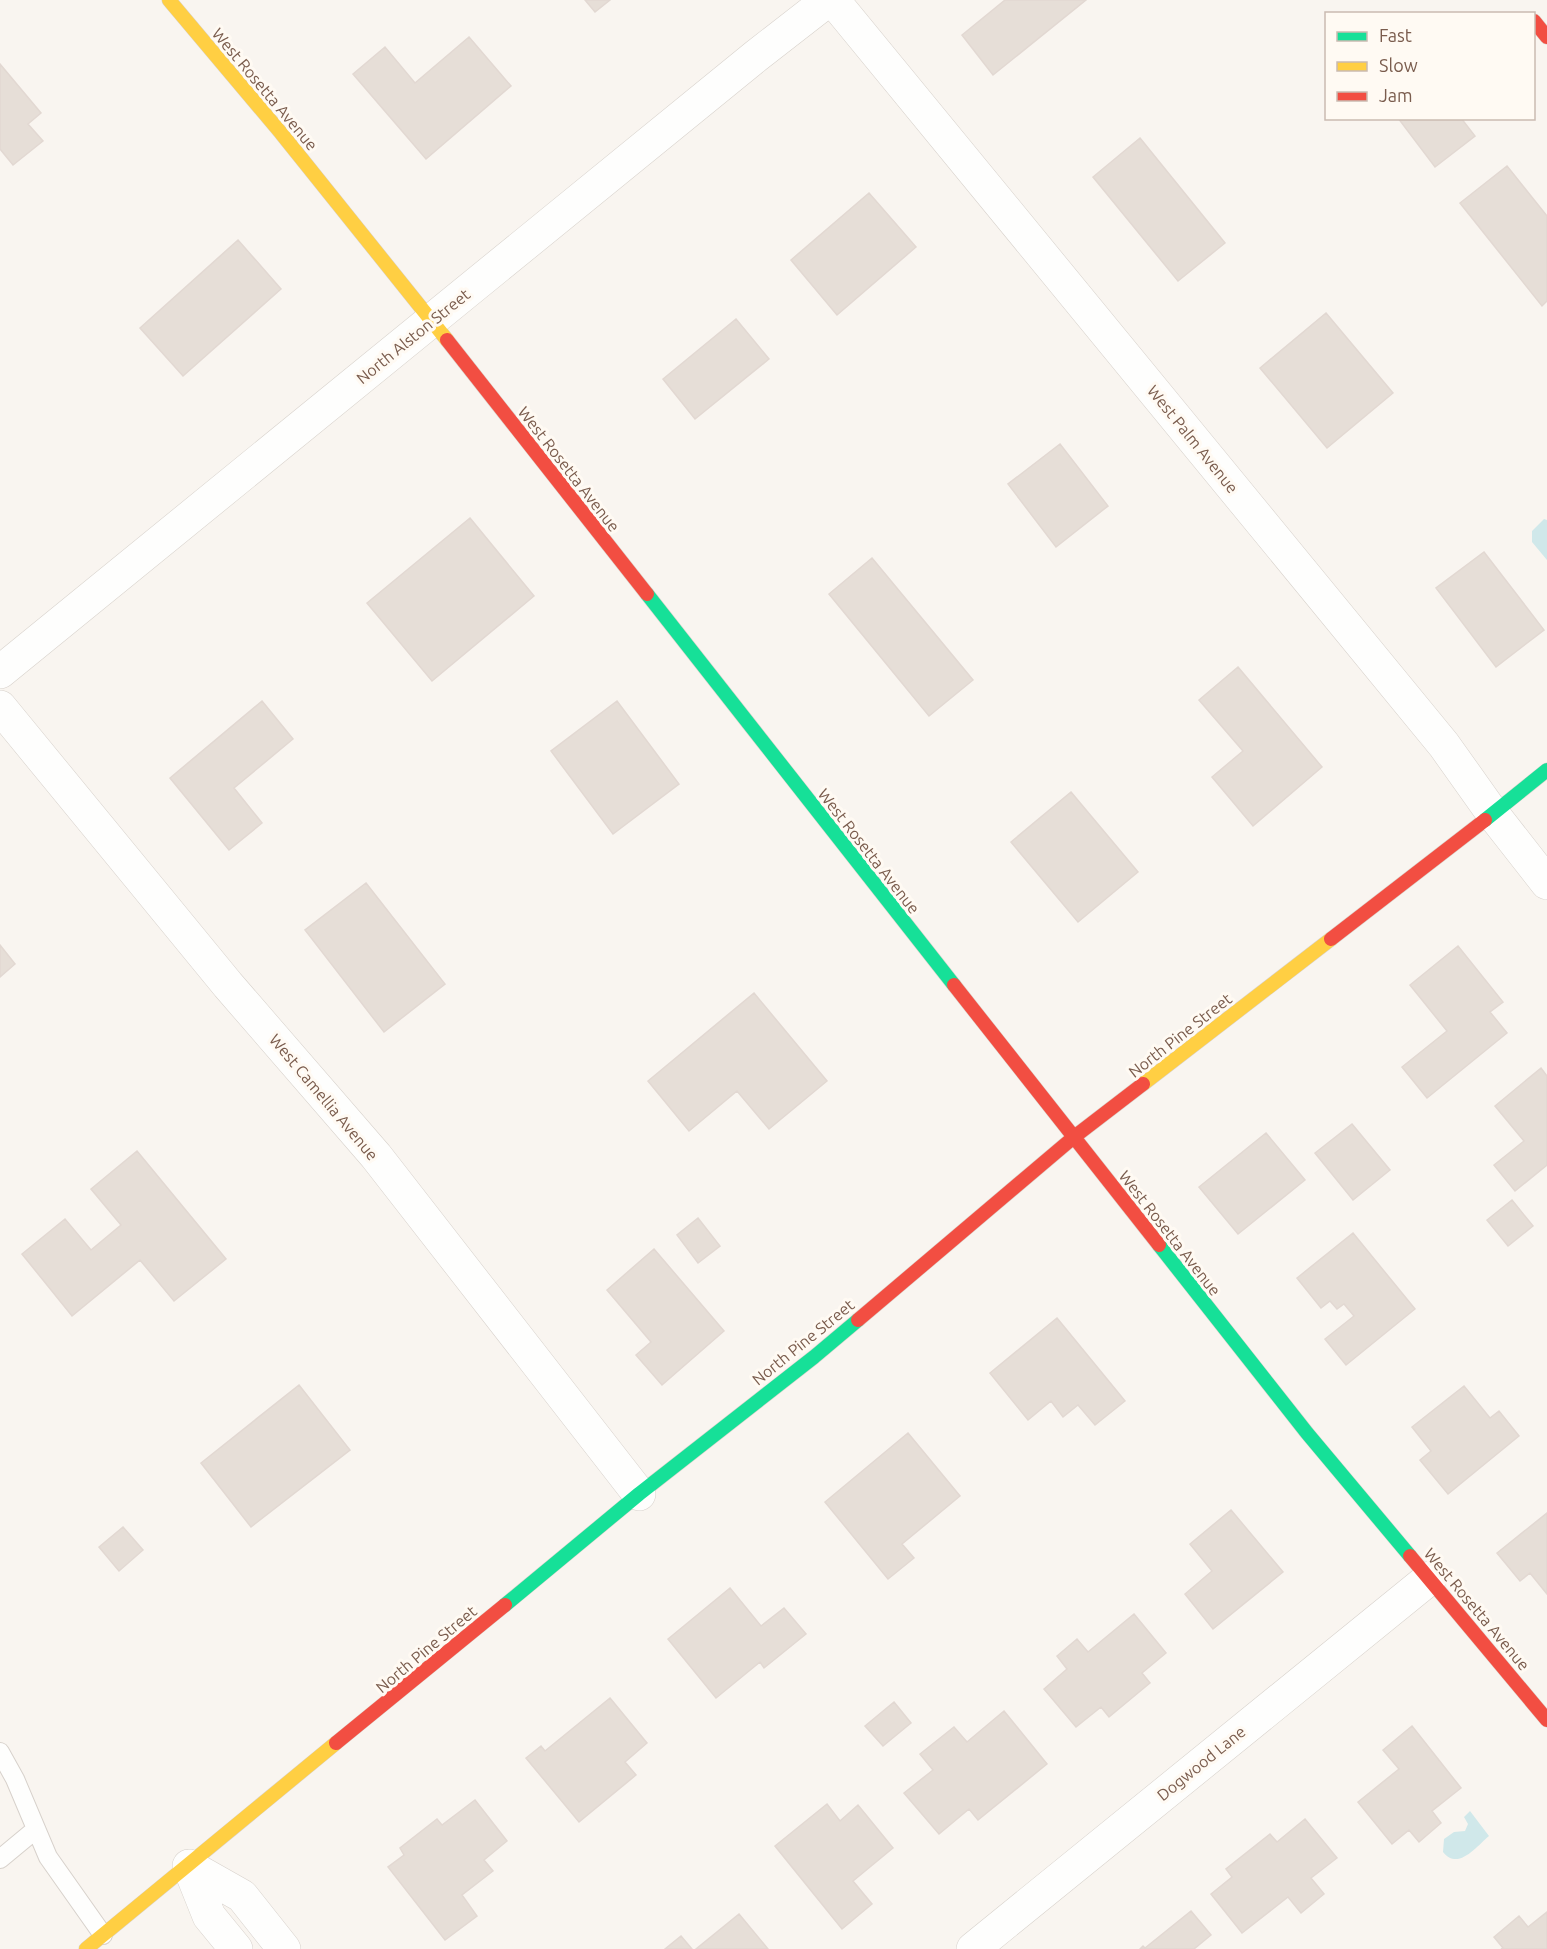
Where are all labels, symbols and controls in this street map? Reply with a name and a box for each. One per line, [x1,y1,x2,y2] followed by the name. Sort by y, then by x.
[1325,12,1535,120] legend
[209,24,321,154] street label: West Rosetta Avenue
[1379,25,1412,45] text: Fast
[1379,55,1418,75] text: Slow
[1379,85,1413,105] text: Jam
[353,284,474,387] street label: North Alston Street
[1144,381,1242,497] street label: West Palm Avenue
[515,403,623,535] street label: West Rosetta Avenue
[815,785,923,917] street label: West Rosetta Avenue
[1125,989,1236,1081] street label: North Pine Street
[266,1030,382,1164] street label: West Camellia Avenue
[1116,1167,1224,1299] street label: West Rosetta Avenue
[748,1295,858,1389] street label: North Pine Street
[1421,1544,1533,1674] street label: West Rosetta Avenue
[372,1601,480,1696] street label: North Pine Street
[1153,1722,1249,1804] street label: Dogwood Lane

